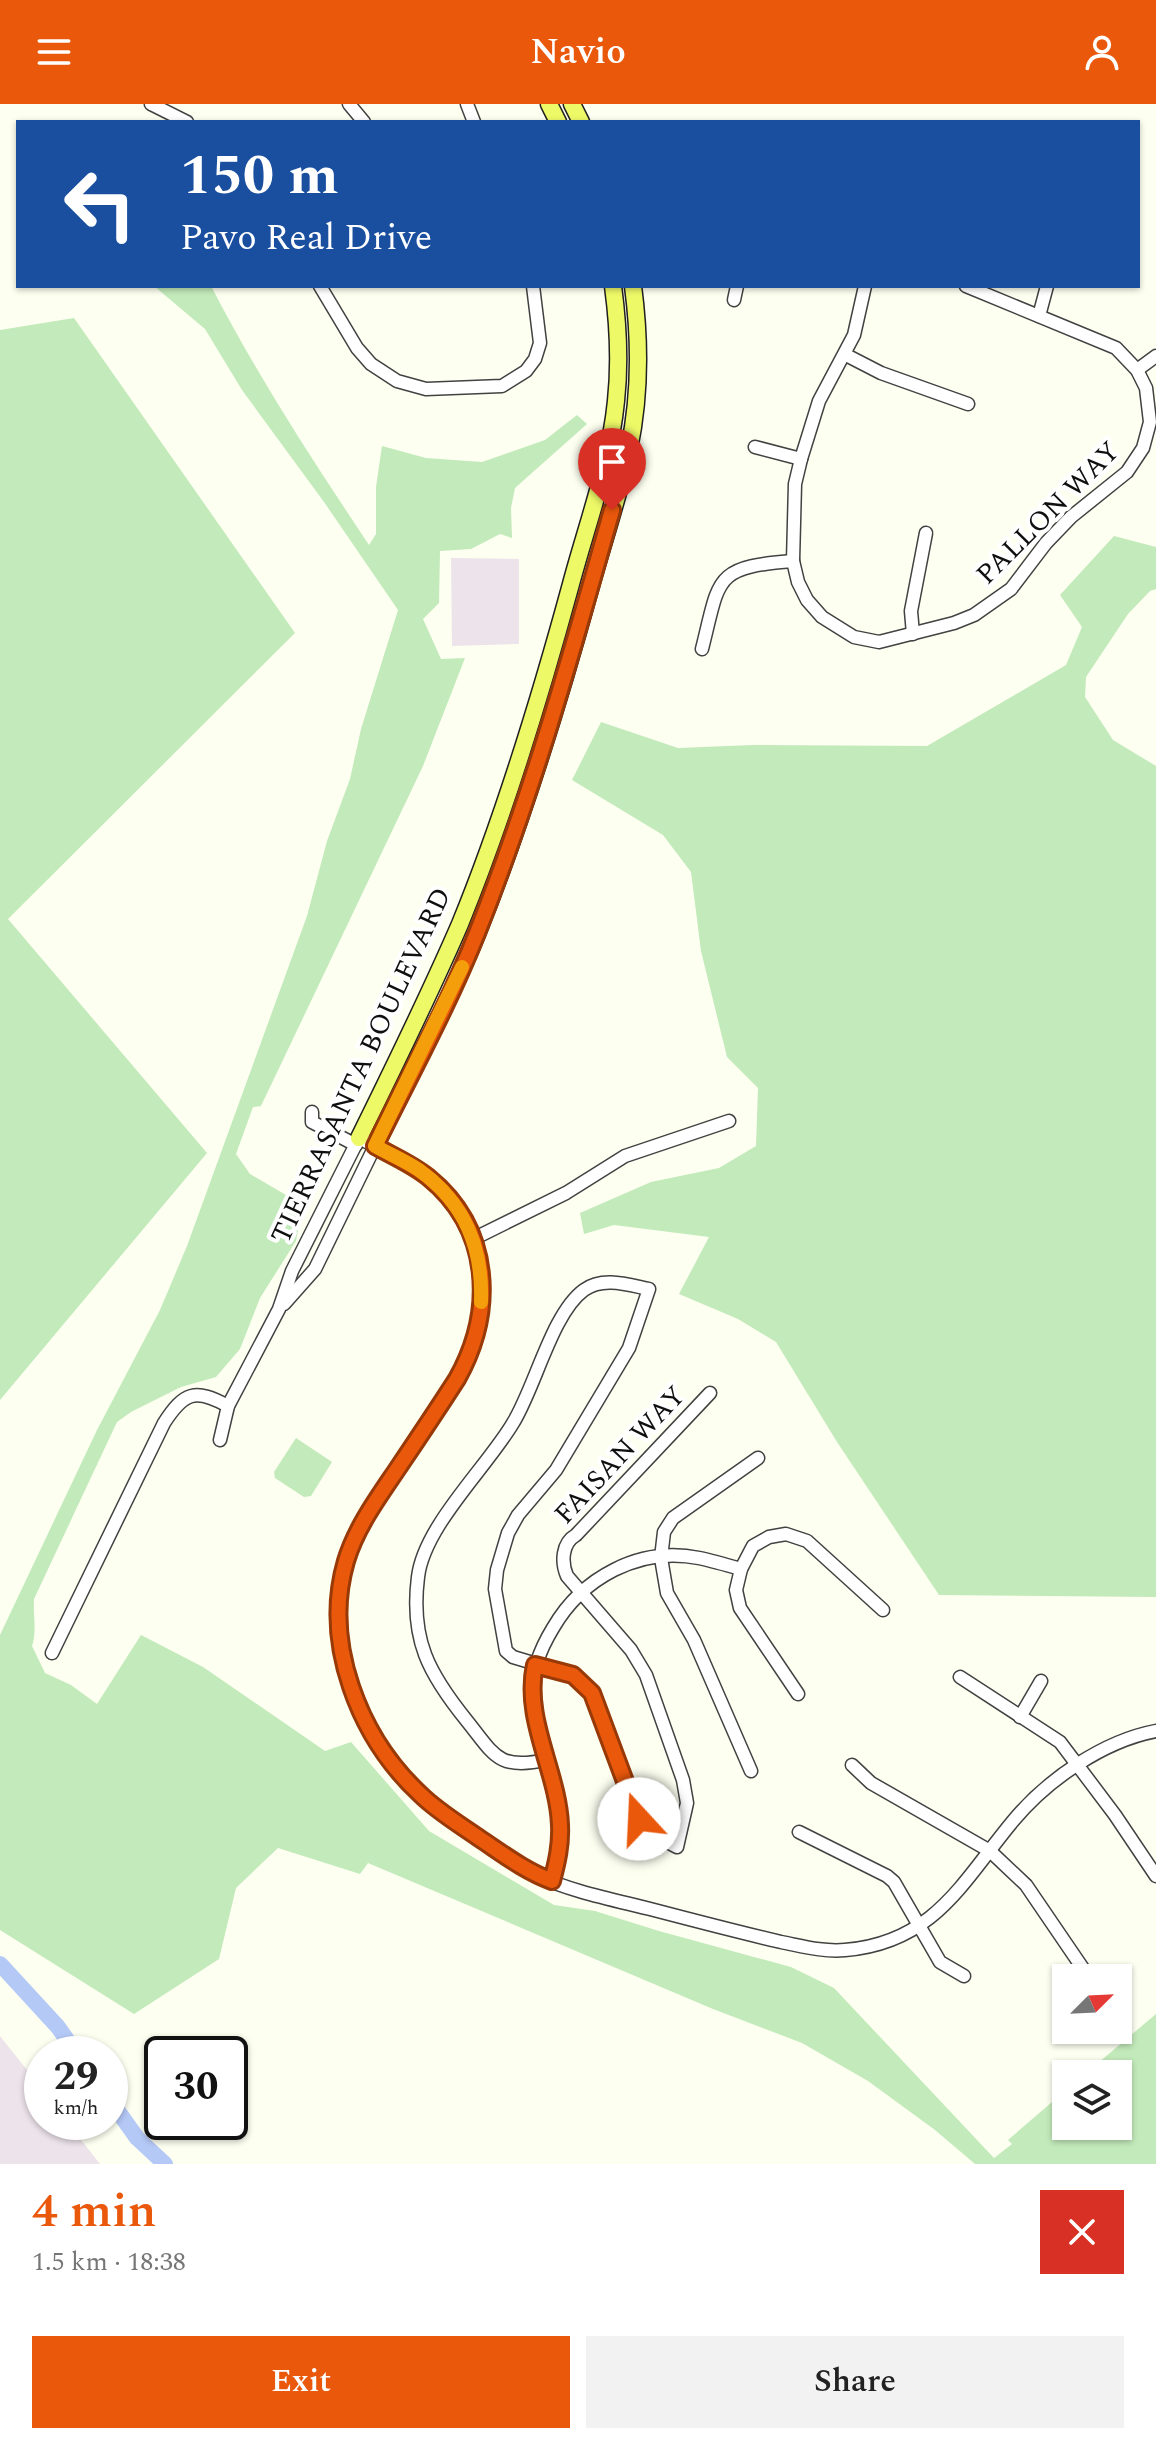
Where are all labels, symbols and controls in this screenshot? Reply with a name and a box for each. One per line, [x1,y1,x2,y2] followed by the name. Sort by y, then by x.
[530,25,626,80] text: Navio
[32,30,76,74] icon: menu
[1080,30,1124,74] icon: person
[180,134,339,219] text: 150 m
[48,152,152,256] icon: left
[180,211,432,266] text: Pavo Real Drive
[578,428,646,510] pin
[966,431,1130,595] street label: PALLON WAY
[590,440,634,484] icon: arrive
[260,880,463,1251] street label: TIERRASANTA BOULEVARD
[544,1376,696,1534] street label: FAISAN WAY
[597,1777,681,1861] position arrow
[1052,1964,1132,2044] north arrow
[1052,1964,1132,2140] map controls
[144,2036,248,2140] speed limit sign: 30
[54,2047,98,2108] text: 29
[1052,2060,1132,2140] button: layers
[54,2093,99,2123] text: km/h
[32,2175,157,2248] text: 4 min
[1040,2190,1124,2274] button: close
[32,2242,186,2282] text: 1.5 km · 18:38
[32,2336,570,2428] button: Exit
[586,2336,1124,2428] button: Share

